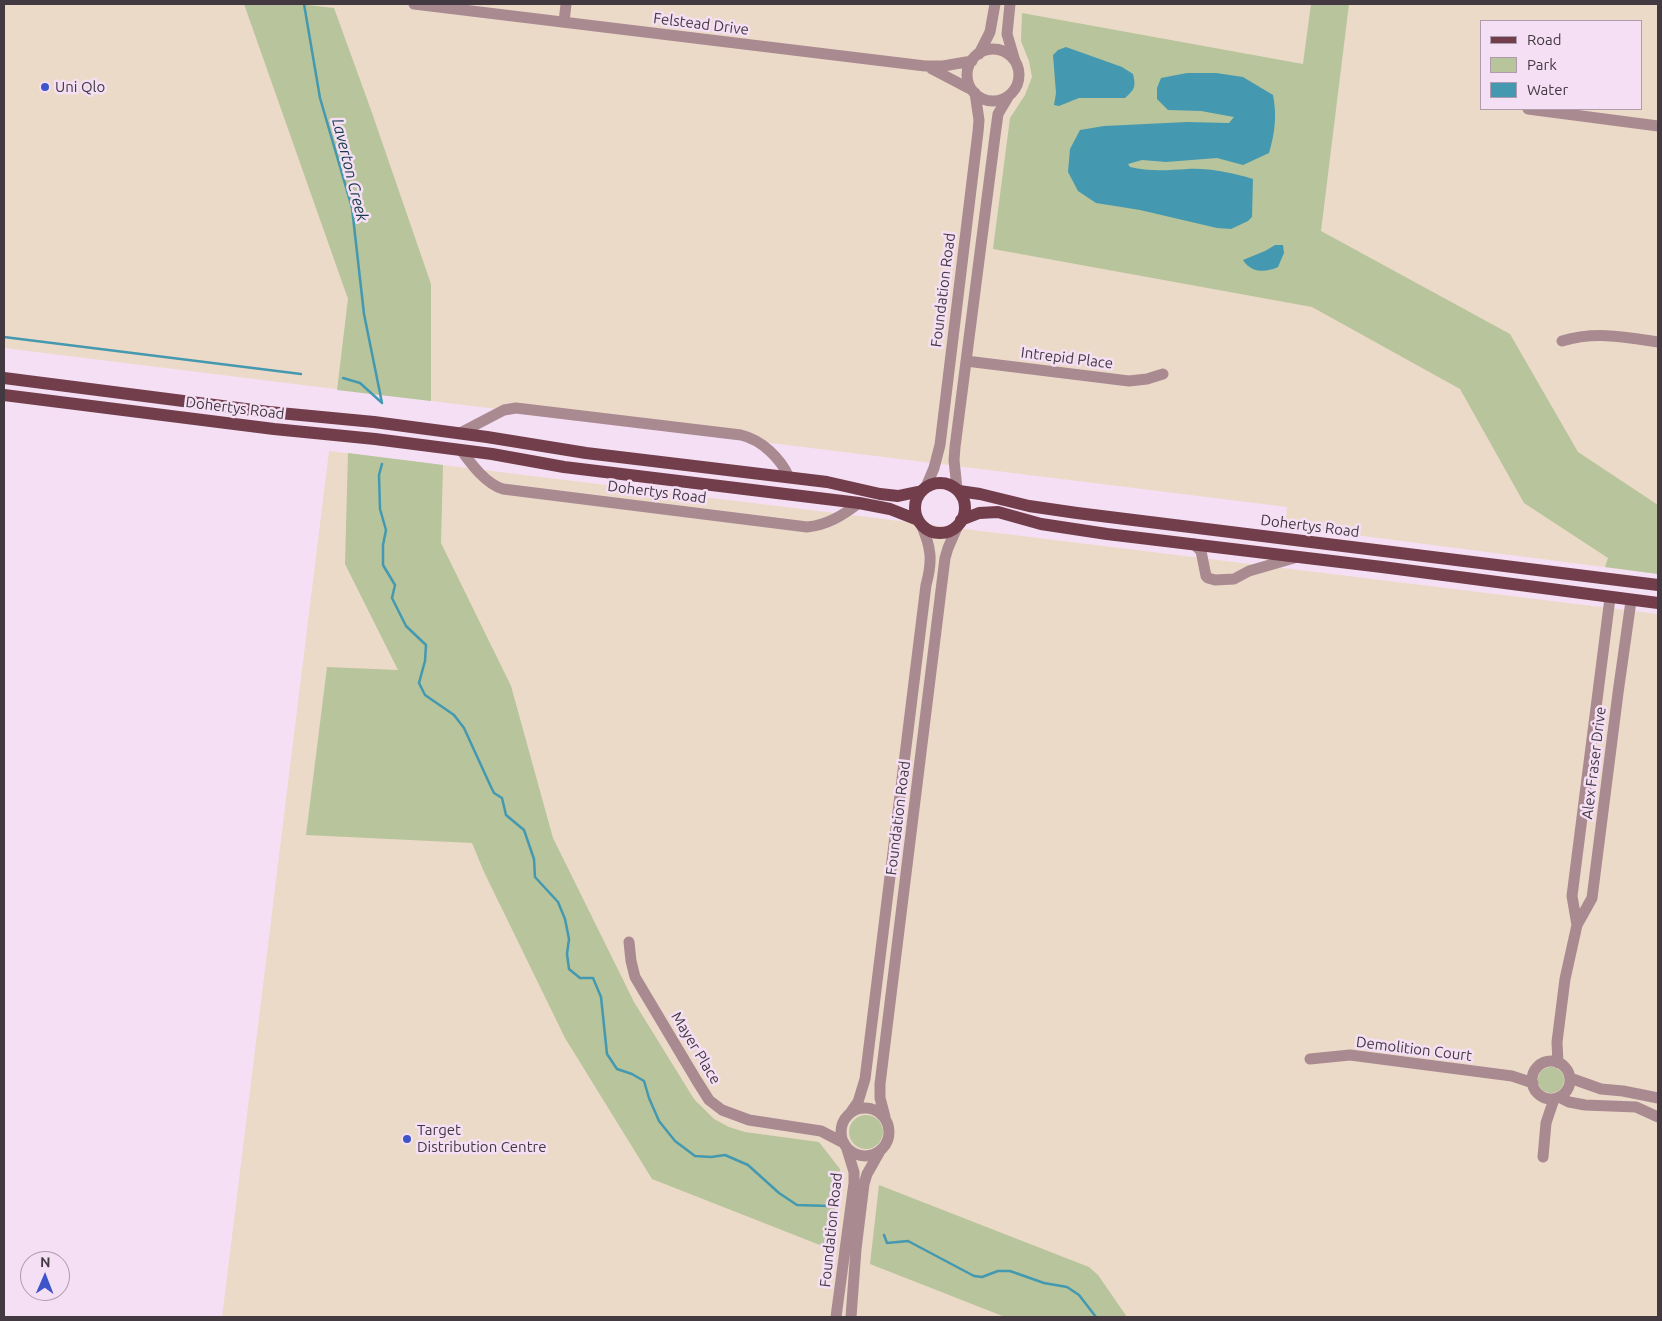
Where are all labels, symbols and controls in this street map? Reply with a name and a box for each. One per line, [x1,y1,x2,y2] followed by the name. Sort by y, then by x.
[652,9,750,39] street label: Felstead Drive
[1480,20,1642,110] legend
[1527,31,1562,48] text: Road
[1527,56,1557,73] text: Park
[55,78,105,96] place label: Uni Qlo
[39,81,51,93] marker: Uni Qlo
[1527,81,1568,98] text: Water
[328,116,372,224] water label: Laverton Creek
[927,232,959,348] street label: Foundation Road
[1020,343,1114,373] street label: Intrepid Place
[184,393,286,423] street label: Dohertys Road
[606,477,708,507] street label: Dohertys Road
[1259,511,1361,541] street label: Dohertys Road
[1578,706,1610,820] street label: Alex Fraser Drive
[882,760,914,876] street label: Foundation Road
[667,1009,725,1087] street label: Mayer Place
[1355,1033,1473,1065] street label: Demolition Court
[417,1121,546,1156] place label: Target Distribution Centre
[401,1133,413,1145] marker: Target Distribution Centre
[816,1172,846,1288] street label: Foundation Road
[20,1251,70,1301] north arrow
[40,1254,51,1270] text: N

